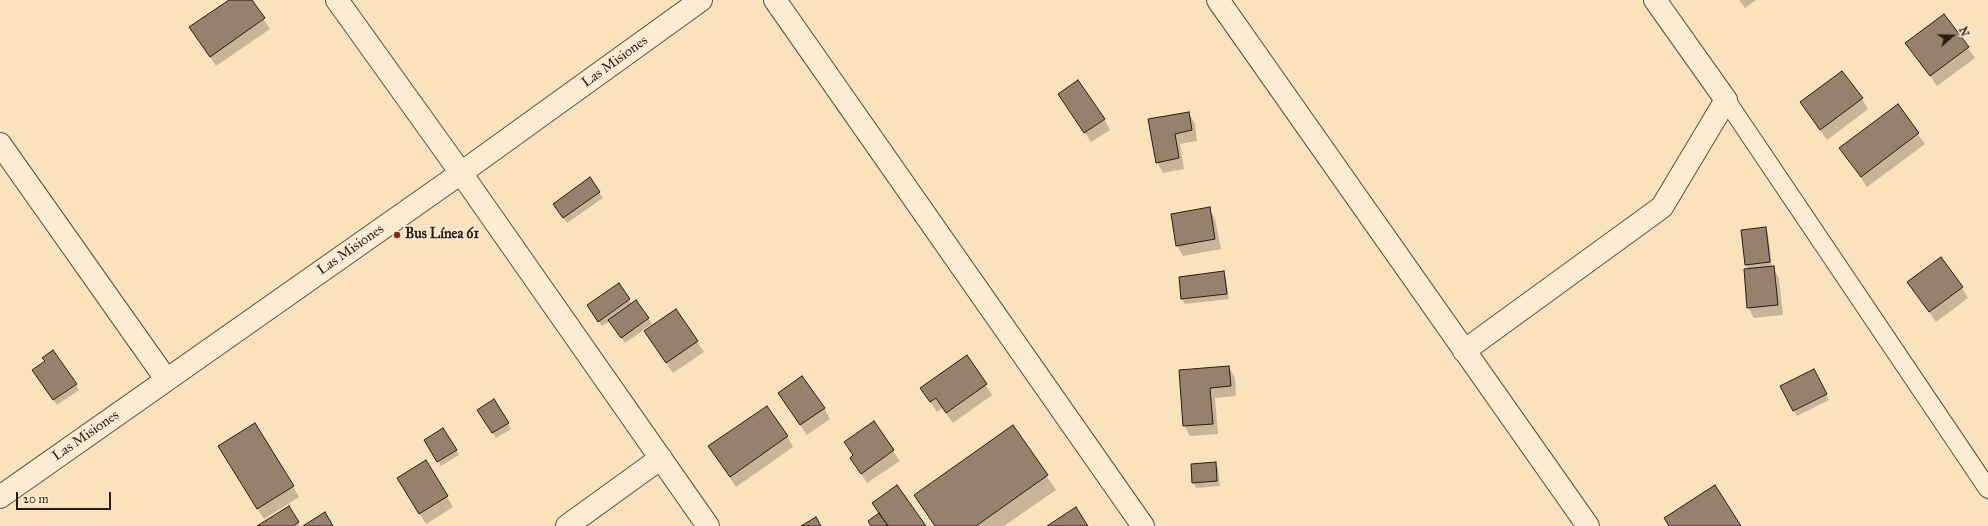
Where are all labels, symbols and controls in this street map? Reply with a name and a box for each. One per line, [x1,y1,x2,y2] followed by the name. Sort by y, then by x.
[1932,16,1972,56] north arrow
[1956,25,1971,38] text: N
[579,33,651,91] street label: Las Misiones
[315,221,387,279] street label: Las Misiones
[405,227,479,243] place label: Bus Línea 61
[392,230,402,240] marker: Bus Línea 61
[50,407,122,465] street label: Las Misiones
[18,484,113,510] scale bar
[23,492,49,506] text: 20 m

